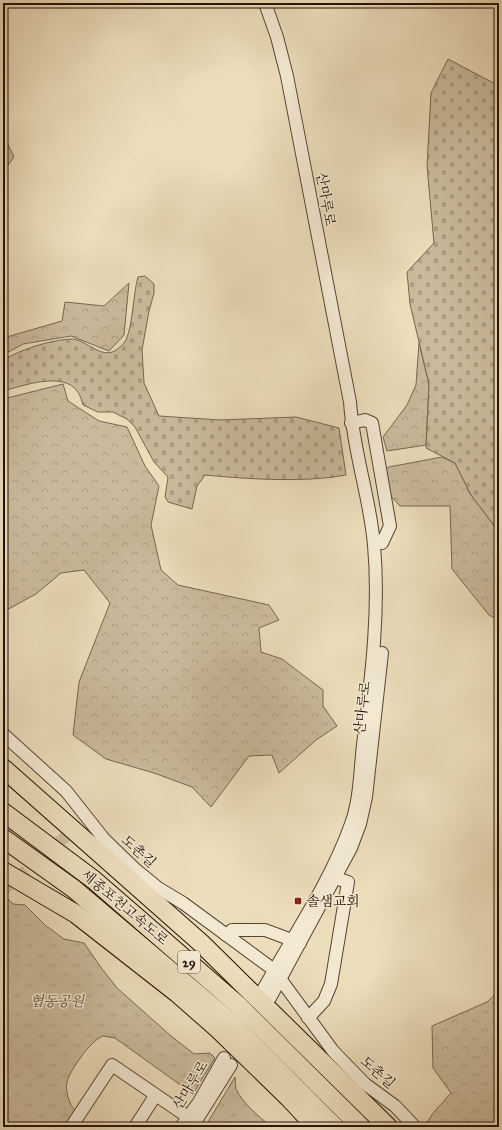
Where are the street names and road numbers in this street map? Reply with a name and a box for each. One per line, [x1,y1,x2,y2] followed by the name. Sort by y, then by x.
[312,171,339,228] street label: 산마루로
[351,680,374,736] street label: 산마루로
[118,831,159,871] street label: 도촌길
[78,866,172,949] street label: 세종포천고속도로
[178,951,200,973] road number: 29
[357,1053,399,1092] street label: 도촌길
[169,1057,212,1113] street label: 산마루로

